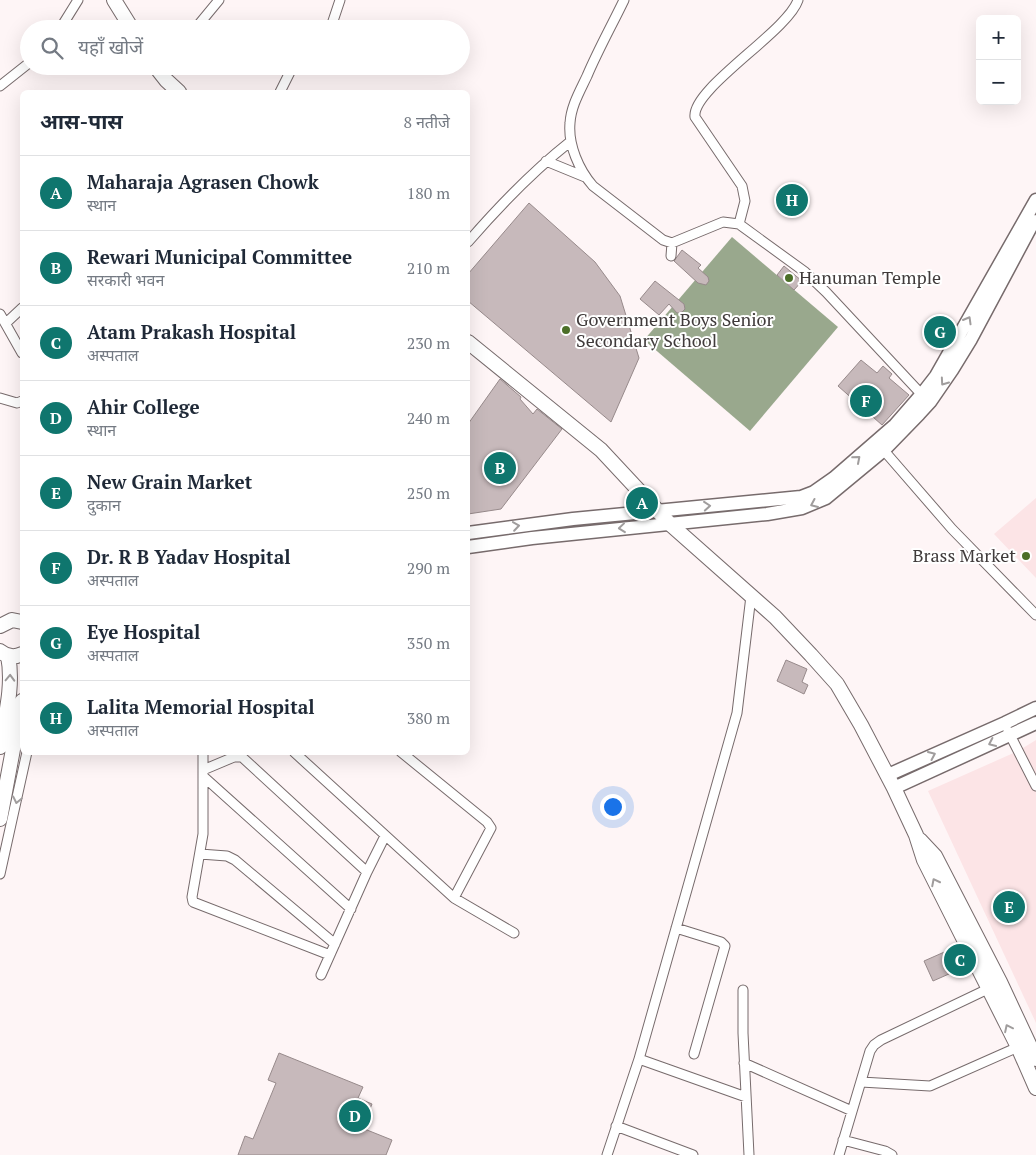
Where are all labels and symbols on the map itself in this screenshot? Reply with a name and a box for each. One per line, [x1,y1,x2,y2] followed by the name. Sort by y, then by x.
[776,181,808,219] pin: H
[799,265,941,289] place label: Hanuman Temple
[783,272,795,284] marker: Hanuman Temple
[576,307,774,352] place label: Government Boys Senior Secondary School
[924,313,956,351] pin: G
[962,316,972,325] one-way arrow
[560,324,572,336] marker: Government Boys Senior Secondary School
[941,376,950,385] one-way arrow
[850,382,882,420] pin: F
[484,449,516,487] pin: B
[851,456,860,465] one-way arrow
[626,484,658,522] pin: A
[810,497,819,508] one-way arrow
[703,501,711,512] one-way arrow
[512,521,520,532] one-way arrow
[617,523,625,534] one-way arrow
[913,543,1016,567] place label: Brass Market
[1020,550,1032,562] marker: Brass Market
[4,674,15,682] one-way arrow
[988,737,997,747] one-way arrow
[927,751,936,762] one-way arrow
[600,794,626,820] your location
[12,796,23,805] one-way arrow
[932,879,942,888] one-way arrow
[993,888,1025,926] pin: E
[944,941,976,979] pin: C
[1004,1024,1014,1033] one-way arrow
[339,1097,371,1135] pin: D

